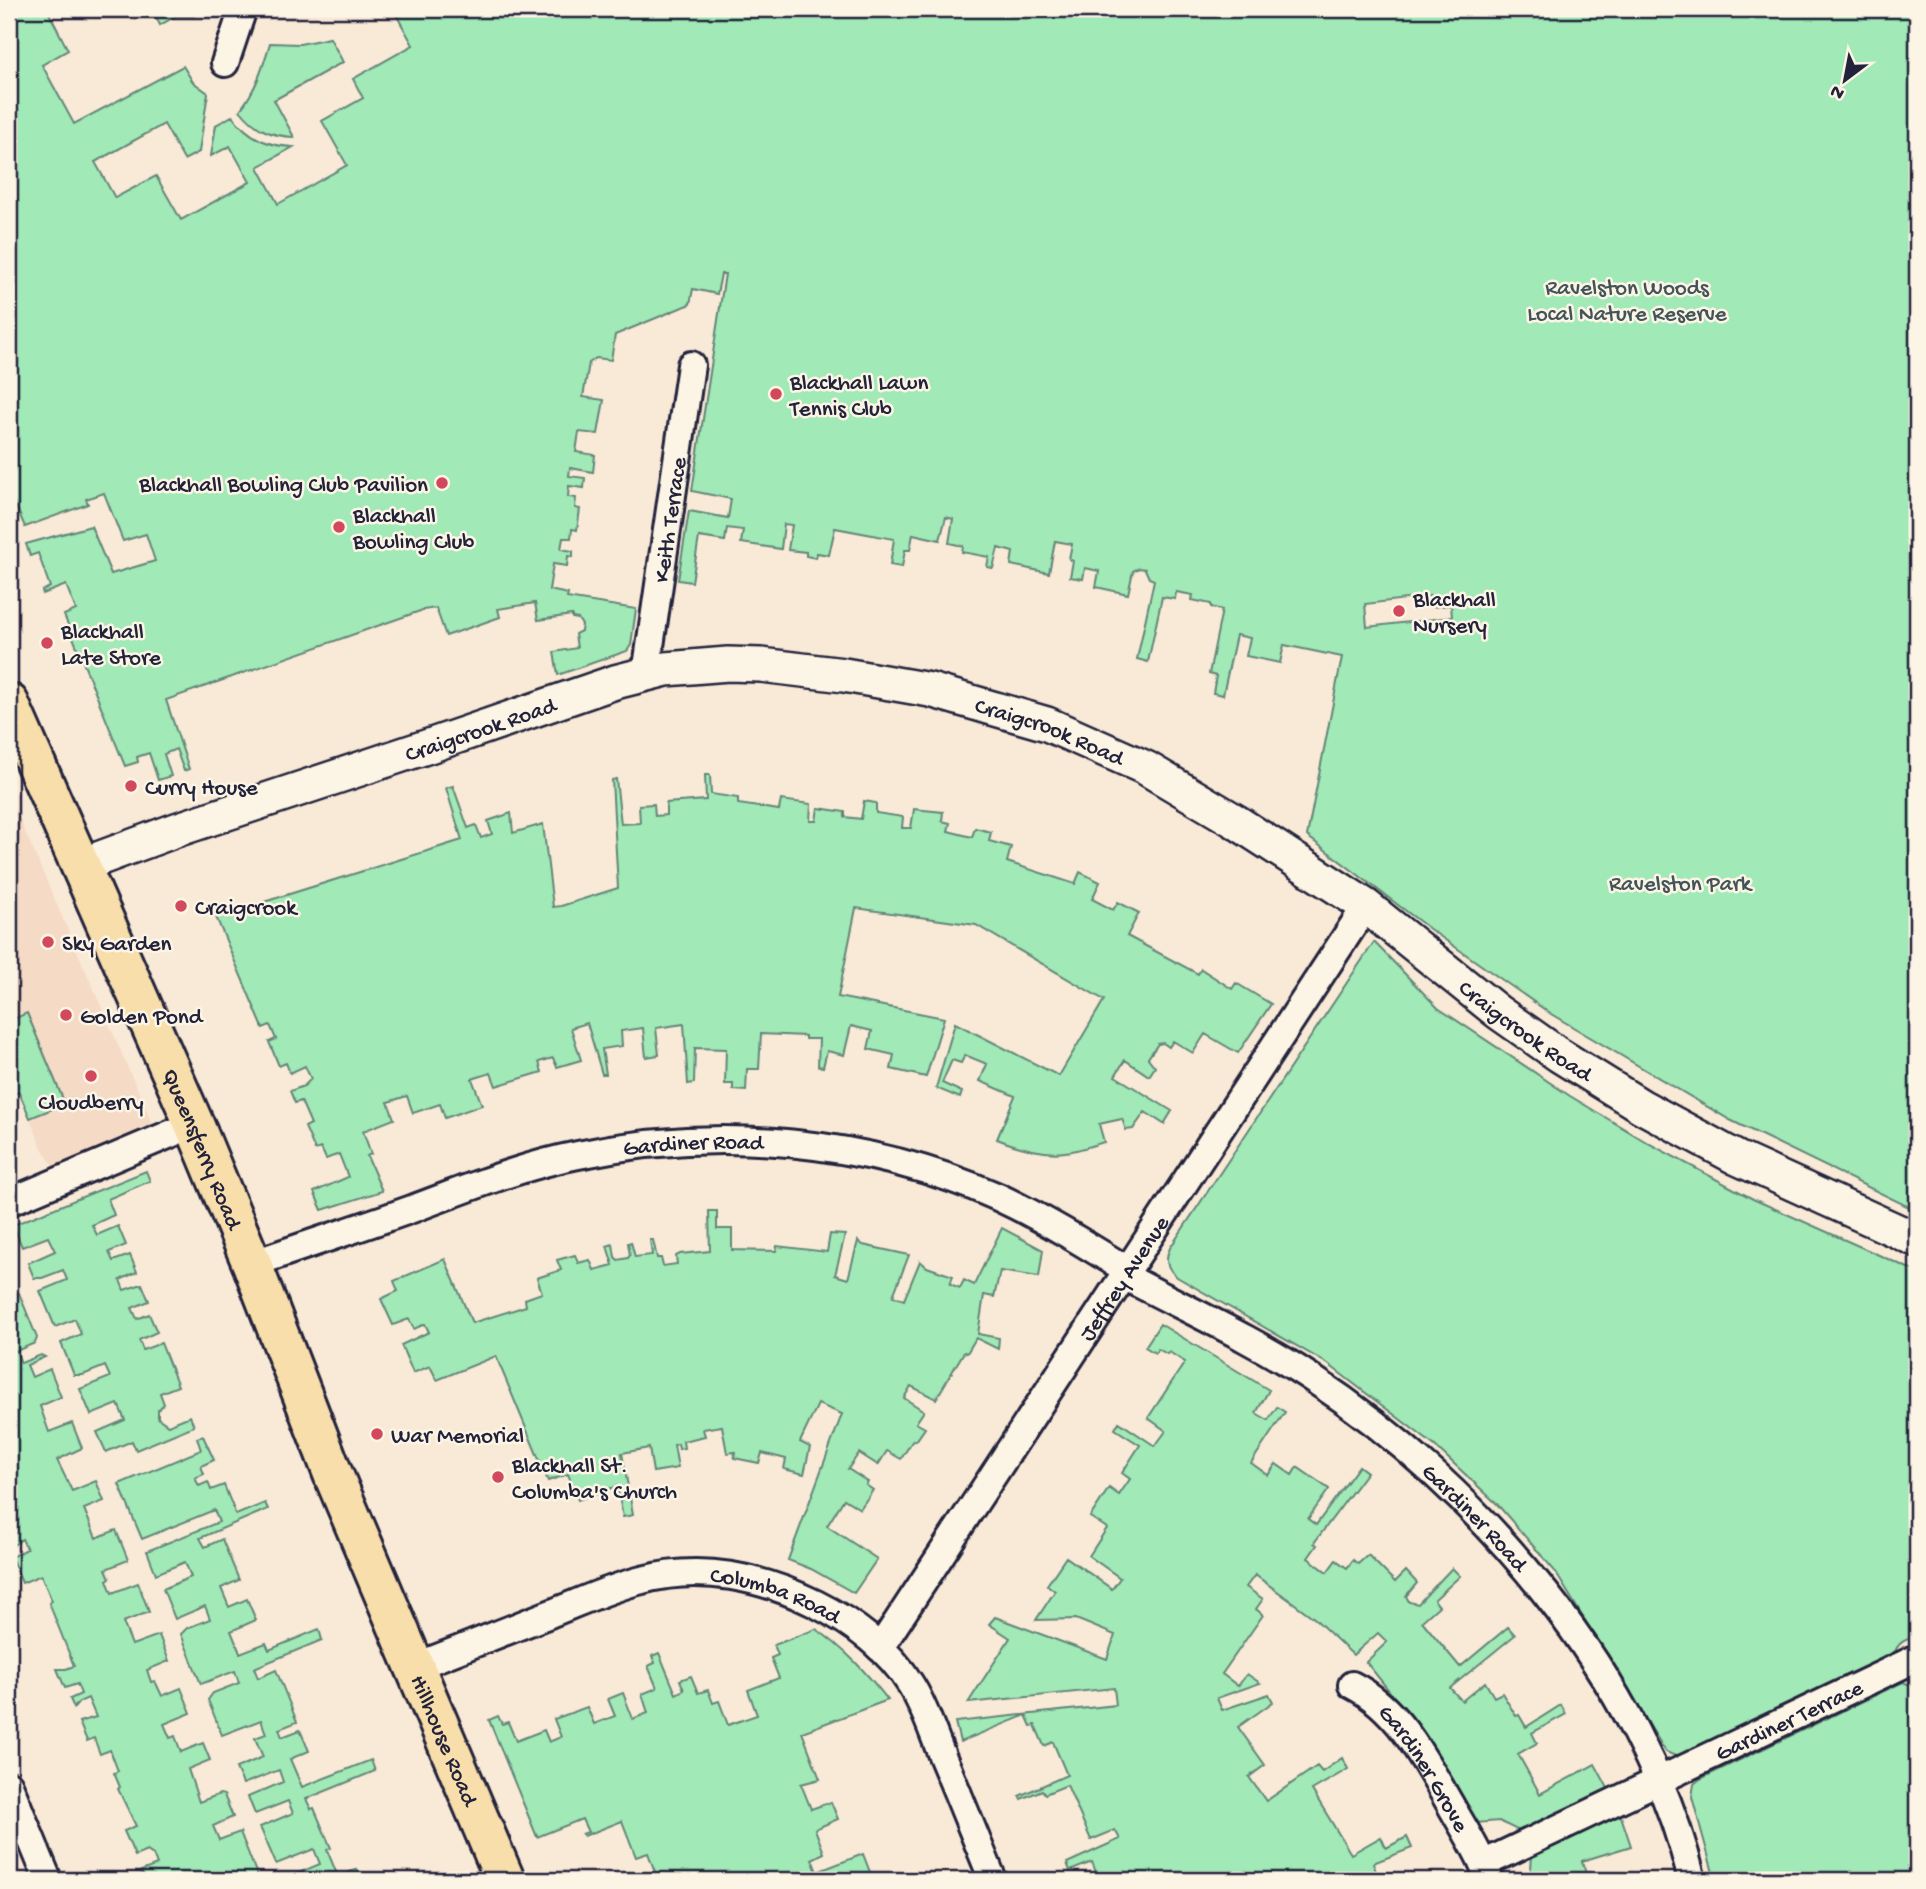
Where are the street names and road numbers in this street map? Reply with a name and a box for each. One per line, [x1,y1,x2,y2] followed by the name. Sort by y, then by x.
[649,455,695,585] street label: Keith Terrace
[402,693,561,770] street label: Craigcrook Road
[971,694,1129,774] street label: Craigcrook Road
[1452,976,1597,1090] street label: Craigcrook Road
[154,1065,247,1235] street label: Queensferry Road
[622,1130,765,1164] street label: Gardiner Road
[1075,1211,1177,1347] street label: Jeffrey Avenue
[1415,1459,1533,1579] street label: Gardiner Road
[709,1564,846,1632] street label: Columba Road
[403,1672,483,1812] street label: Hillhouse Road
[1712,1675,1869,1769] street label: Gardiner Terrace
[1371,1700,1474,1839] street label: Gardiner Grove

